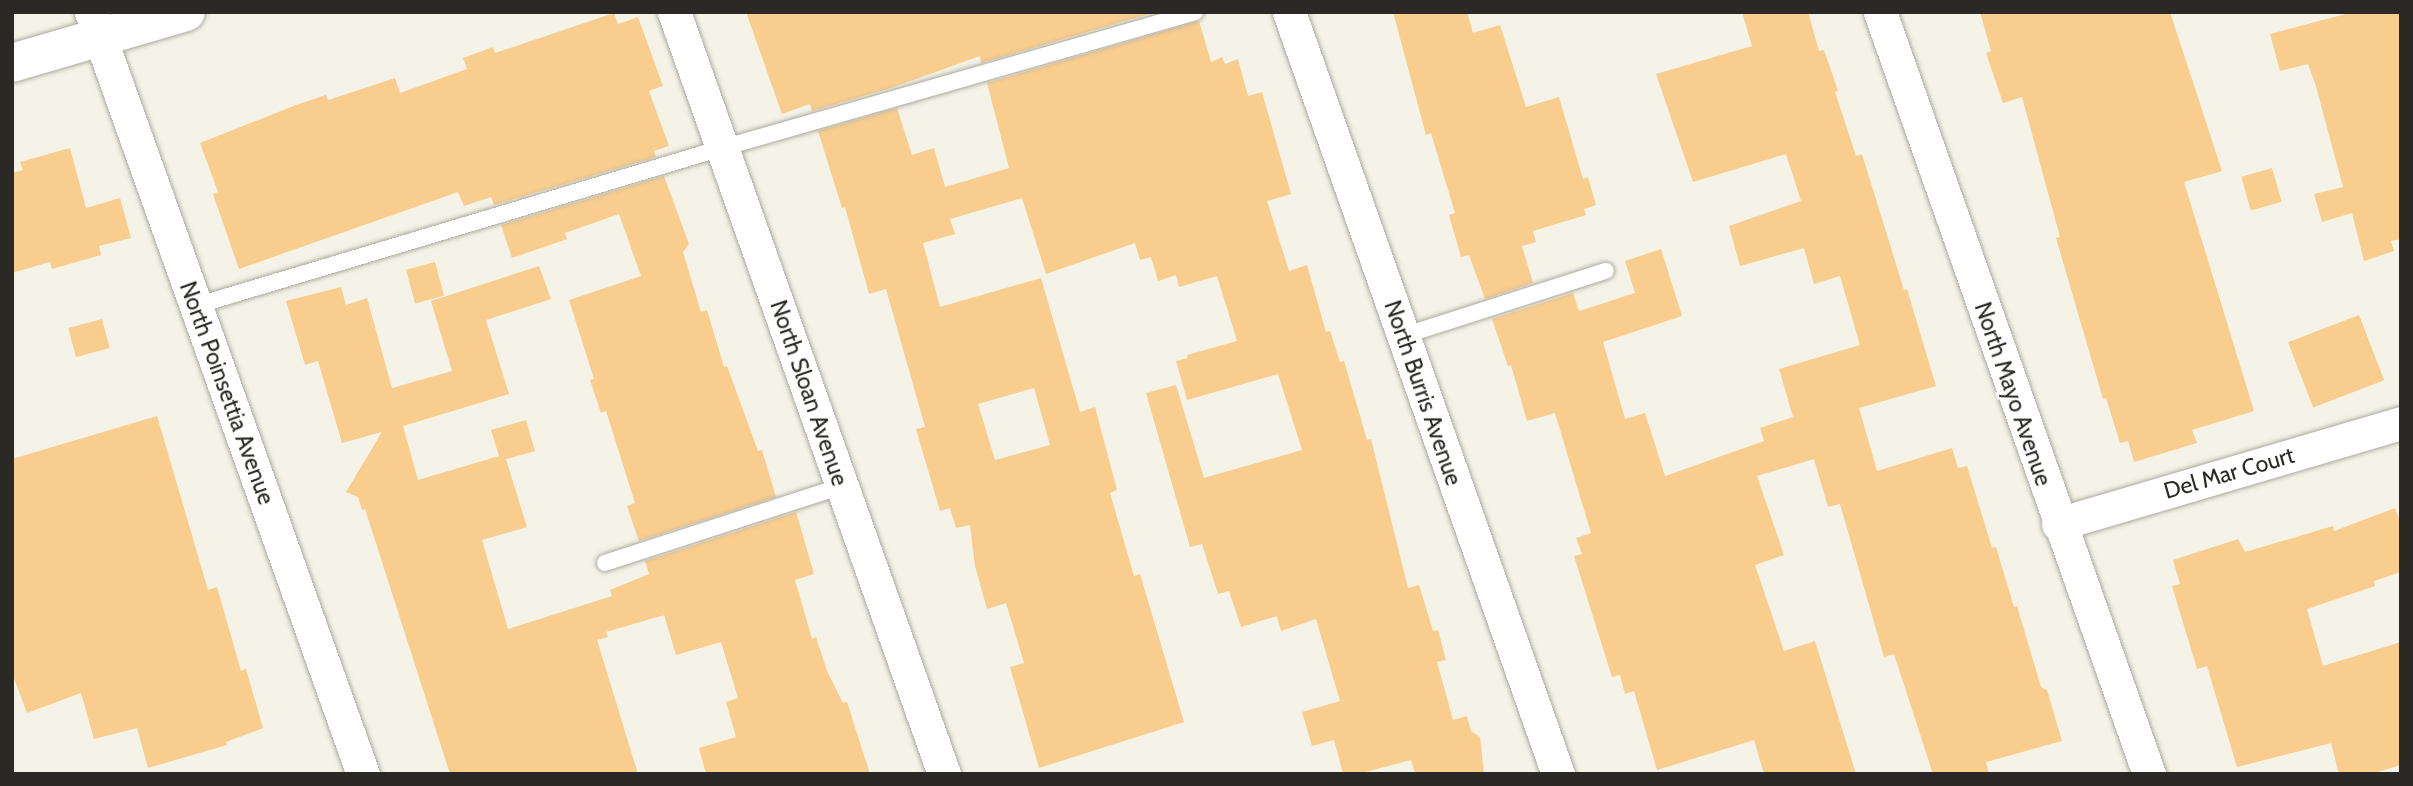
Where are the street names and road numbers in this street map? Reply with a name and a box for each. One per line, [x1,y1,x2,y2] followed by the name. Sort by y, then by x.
[174,278,280,508] street label: North Poinsettia Avenue
[764,297,854,489] street label: North Sloan Avenue
[1378,297,1468,489] street label: North Burris Avenue
[1969,299,2057,489] street label: North Mayo Avenue
[2161,441,2297,505] street label: Del Mar Court

